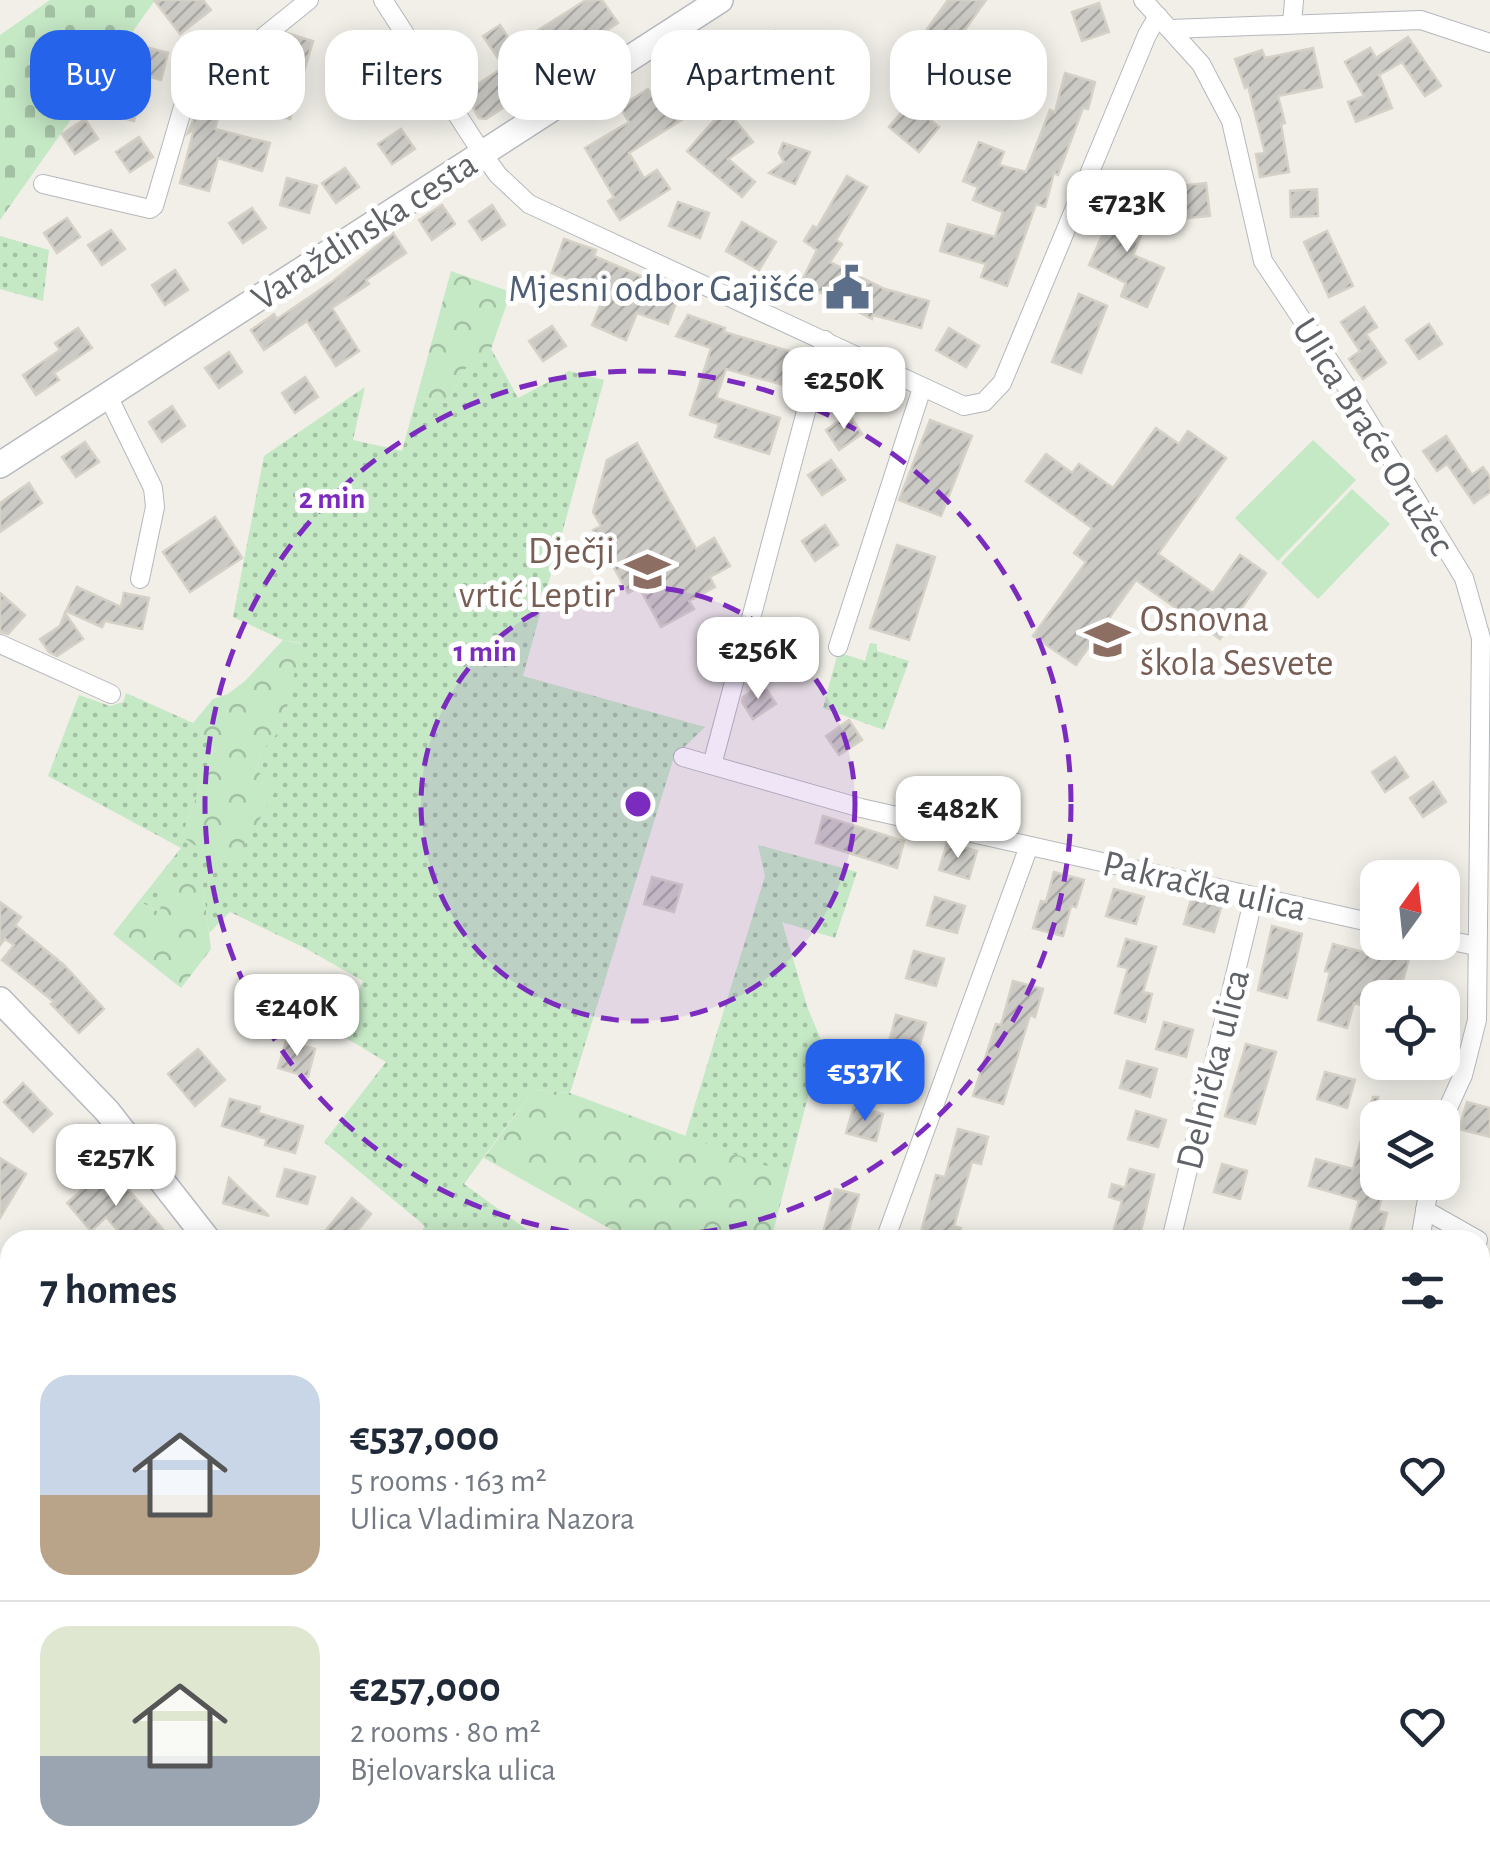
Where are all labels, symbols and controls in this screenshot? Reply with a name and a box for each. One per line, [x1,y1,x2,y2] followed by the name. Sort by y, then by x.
[30,30,151,120] chip: Buy
[171,30,305,120] chip: Rent
[325,30,478,120] chip: Filters
[498,30,631,120] chip: New
[651,30,870,120] chip: Apartment
[890,30,1047,120] chip: House
[246,145,484,318] street label: Varaždinska cesta
[1057,170,1197,255] pin: €723K
[1089,186,1165,218] text: €723K
[824,264,872,312] public building icon: Mjesni odbor Gajišće
[508,271,815,309] place label: Mjesni odbor Gajišće
[1284,312,1460,562] street label: Ulica Braće Oružec
[774,347,914,432] pin: €250K
[804,363,884,395] text: €250K
[299,484,365,514] text: 2 min
[459,533,616,615] place label: Dječji vrtić Leptir
[624,548,672,596] school or university icon: Dječji vrtić Leptir
[1140,601,1334,683] place label: Osnovna škola Sesvete
[1083,616,1131,664] school or university icon: Osnovna škola Sesvete
[688,617,828,702] pin: €256K
[719,633,797,665] text: €256K
[453,637,517,667] text: 1 min
[888,776,1028,861] pin: €482K
[620,786,656,822] centre of rings
[918,792,998,824] text: €482K
[1099,845,1310,929] street label: Pakračka ulica
[1360,860,1460,960] north arrow
[1360,860,1460,1200] map controls
[1171,965,1257,1174] street label: Delnička ulica
[227,974,367,1059] pin: €240K
[1360,980,1460,1080] button: locate
[256,990,338,1022] text: €240K
[795,1039,935,1124] pin: €537K
[827,1055,903,1087] text: €537K
[1360,1100,1460,1200] button: layers
[46,1124,186,1209] pin: €257K
[78,1140,154,1172] text: €257K
[1395,1263,1450,1318] icon: filters
[40,1269,177,1311] text: 7 homes
[120,1415,240,1535] icon: home
[350,1416,499,1458] text: €537,000
[1395,1448,1450,1503] icon: heart
[350,1465,547,1497] text: 5 rooms · 163 m²
[350,1503,635,1535] text: Ulica Vladimira Nazora
[120,1666,240,1786] icon: home
[350,1667,501,1709] text: €257,000
[1395,1699,1450,1754] icon: heart
[350,1716,541,1748] text: 2 rooms · 80 m²
[350,1754,556,1786] text: Bjelovarska ulica

